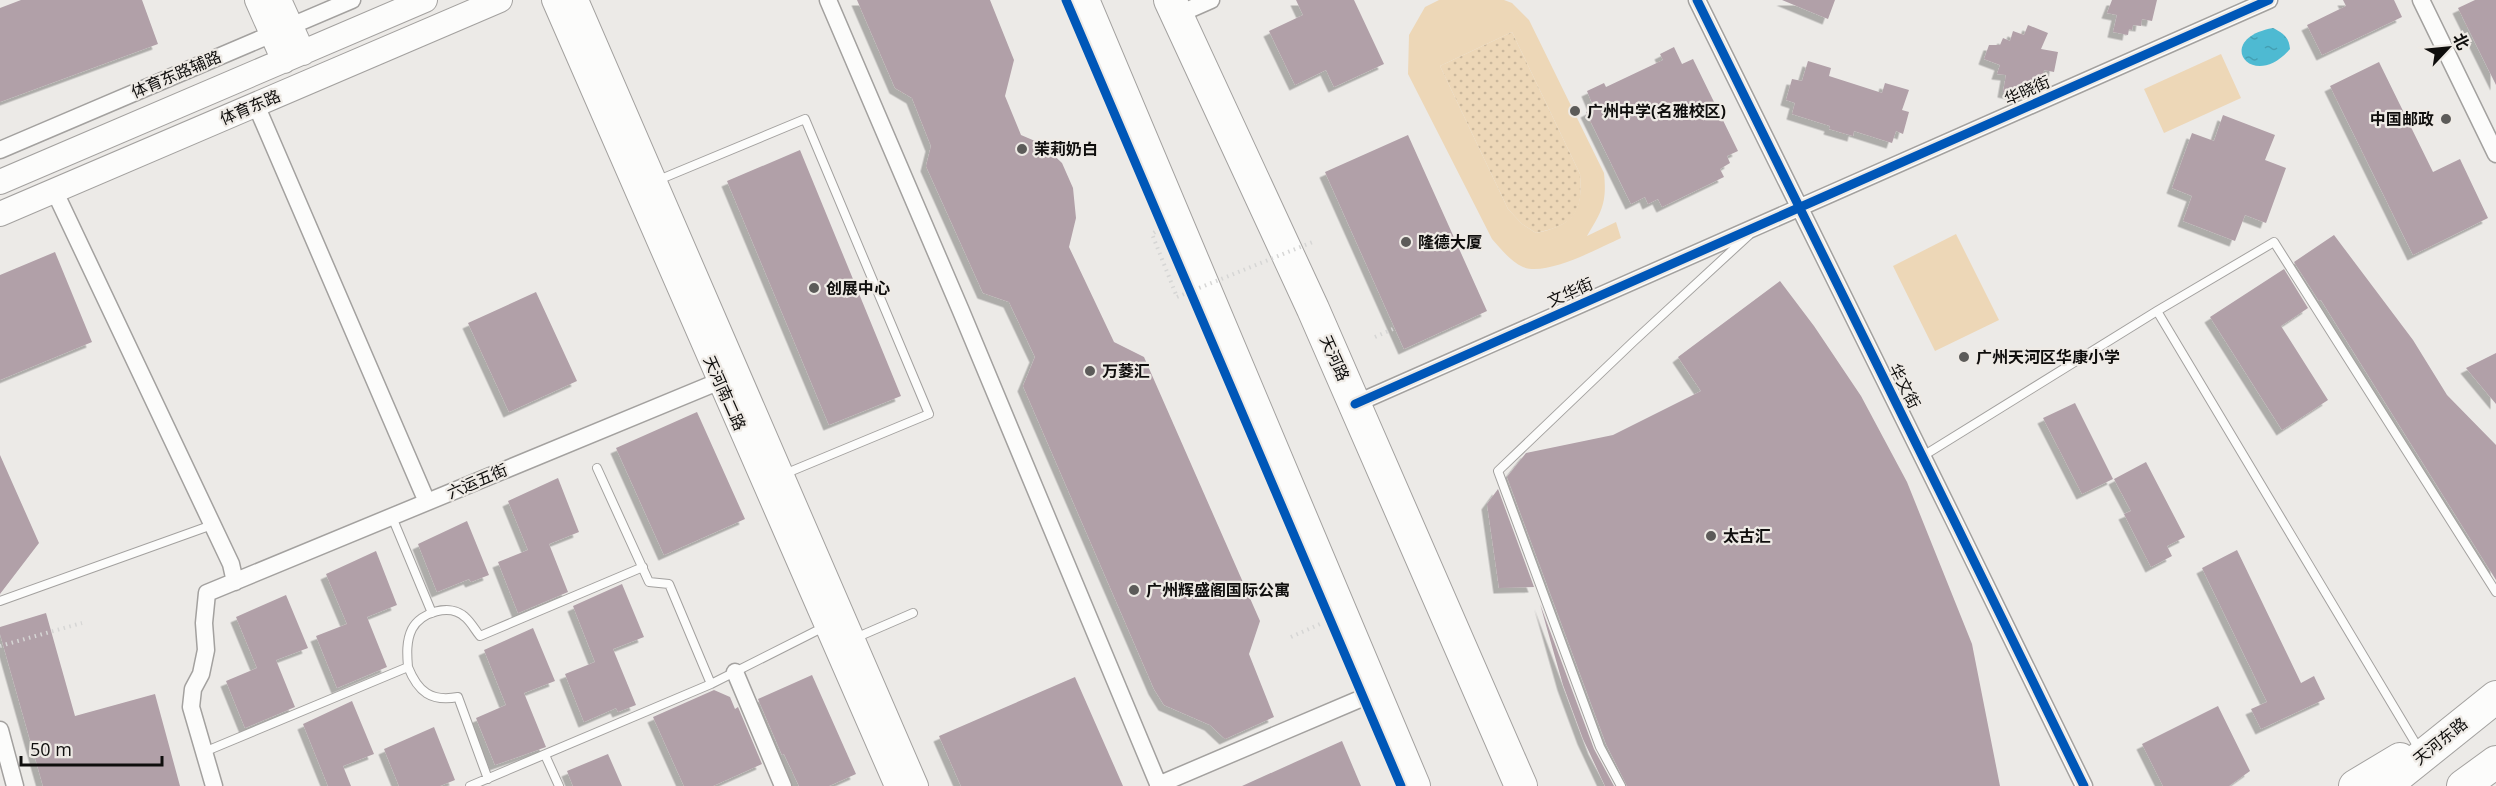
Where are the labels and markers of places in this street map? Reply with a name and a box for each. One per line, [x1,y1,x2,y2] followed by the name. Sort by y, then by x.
[1587,100,1726,122] place label: 广州中学(名雅校区)
[1568,104,1582,118] marker: 广州中学(名雅校区)
[2370,108,2434,130] place label: 中国邮政
[2439,112,2453,126] marker: 中国邮政
[1034,138,1098,160] place label: 茉莉奶白
[1015,142,1029,156] marker: 茉莉奶白
[1418,231,1482,253] place label: 隆德大厦
[1399,235,1413,249] marker: 隆德大厦
[826,277,890,299] place label: 创展中心
[807,281,821,295] marker: 创展中心
[1976,346,2120,368] place label: 广州天河区华康小学
[1957,350,1971,364] marker: 广州天河区华康小学
[1102,360,1150,382] place label: 万菱汇
[1083,364,1097,378] marker: 万菱汇
[1723,525,1771,547] place label: 太古汇
[1704,529,1718,543] marker: 太古汇
[1146,579,1290,601] place label: 广州辉盛阁国际公寓
[1127,583,1141,597] marker: 广州辉盛阁国际公寓

